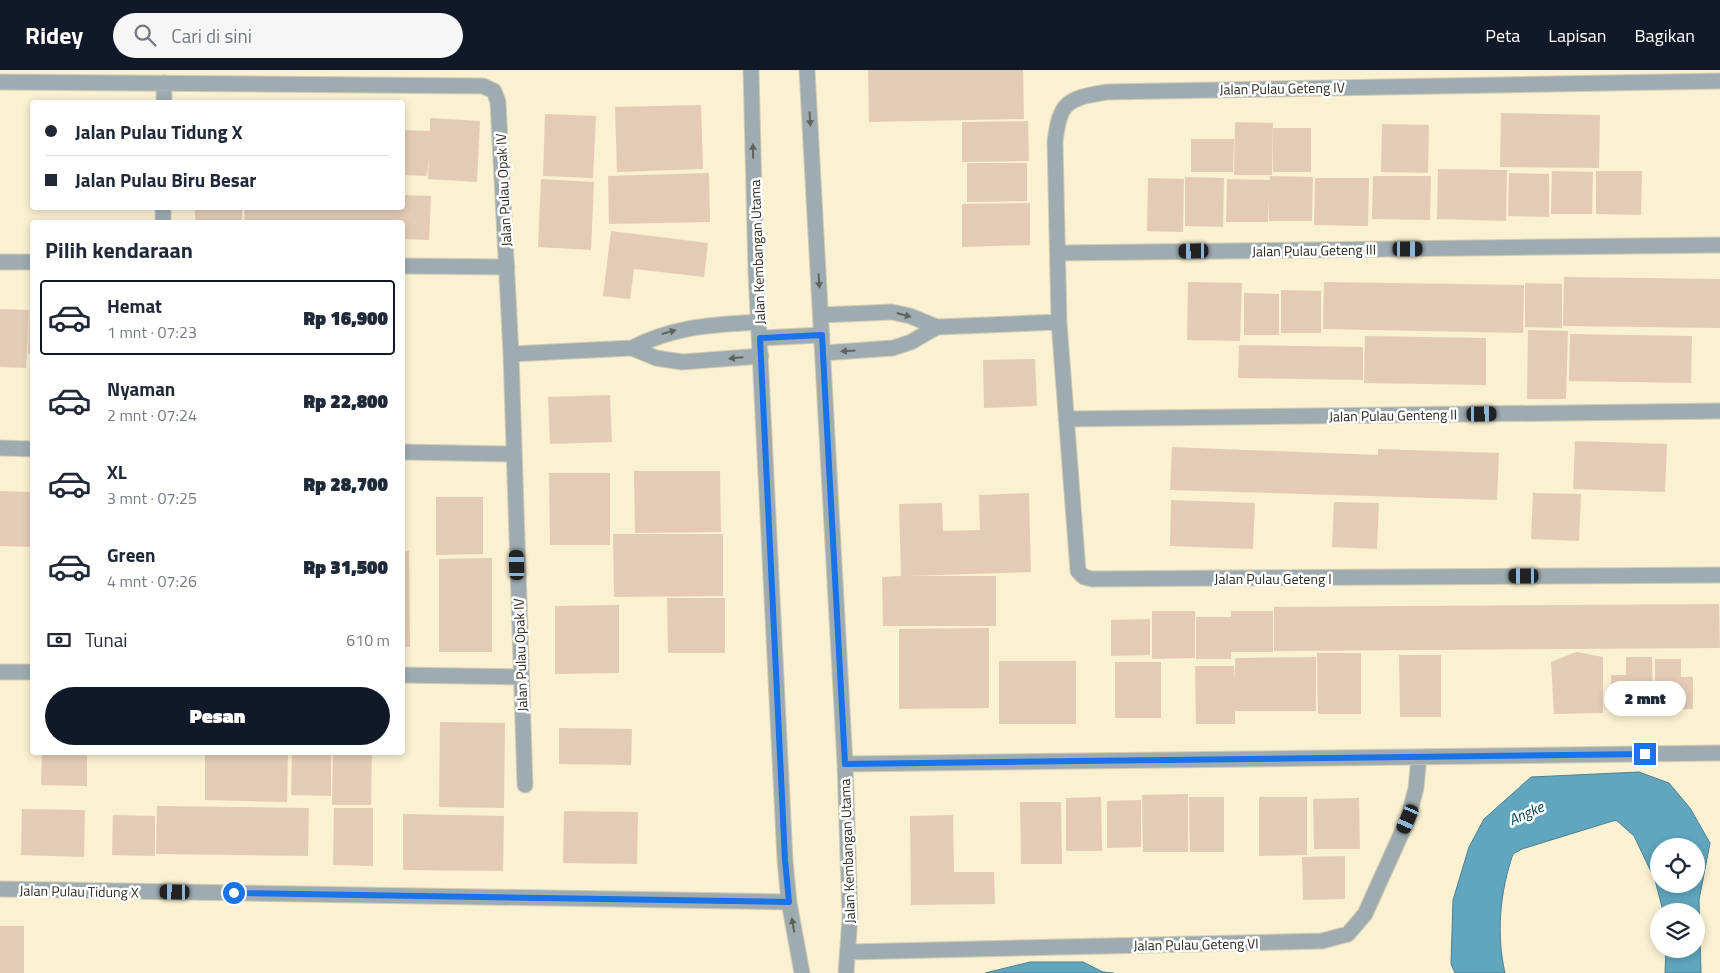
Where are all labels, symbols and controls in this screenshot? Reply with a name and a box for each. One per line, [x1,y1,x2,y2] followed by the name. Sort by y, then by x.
[113,13,463,58] search box
[25,17,83,53] text: Ridey
[131,21,159,49] icon: search
[171,21,252,50] text: Cari di sini
[1485,22,1520,49] text: Peta
[1548,22,1606,49] text: Lapisan
[1634,22,1695,49] text: Bagikan
[1219,76,1345,100] street label: Jalan Pulau Geteng IV
[807,111,815,127] one-way arrow
[75,117,243,146] text: Jalan Pulau Tidung X
[490,133,516,247] street label: Jalan Pulau Opak IV
[749,143,757,159] one-way arrow
[75,165,256,194] text: Jalan Pulau Biru Besar
[744,179,770,325] street label: Jalan Kembangan Utama
[45,233,193,267] text: Pilih kendaraan
[1252,238,1376,262] street label: Jalan Pulau Geteng III
[1393,242,1423,257] car
[1178,243,1209,259] car
[815,273,823,289] one-way arrow
[107,291,162,320] text: Hemat
[47,295,92,340] icon: car
[304,303,388,332] text: Rp 16,900
[897,311,912,319] one-way arrow
[107,320,197,344] text: 1 mnt · 07:23
[661,328,676,336] one-way arrow
[840,348,856,356] one-way arrow
[727,355,743,363] one-way arrow
[107,374,175,403] text: Nyaman
[47,378,92,423] icon: car
[304,386,388,415] text: Rp 22,800
[107,403,197,427] text: 2 mnt · 07:24
[1329,403,1457,427] street label: Jalan Pulau Genteng II
[1466,406,1497,422] car
[107,457,127,486] text: XL
[47,461,92,506] icon: car
[304,469,388,498] text: Rp 28,700
[107,486,197,510] text: 3 mnt · 07:25
[107,540,156,569] text: Green
[47,544,92,589] icon: car
[508,550,525,580] car
[304,552,388,581] text: Rp 31,500
[1214,568,1332,589] street label: Jalan Pulau Geteng I
[107,569,197,593] text: 4 mnt · 07:26
[1509,569,1539,584] car
[508,598,532,712] street label: Jalan Pulau Opak IV
[85,625,127,654] text: Tunai
[45,626,73,654] icon: cash
[346,628,390,652] text: 610 m
[1604,682,1686,716] callout: 2 mnt
[1624,686,1666,710] text: 2 mnt
[45,687,390,745] button: Pesan
[1634,743,1656,765] route end
[834,778,860,924] street label: Jalan Kembangan Utama
[1505,795,1548,831] water label: Angke
[1395,802,1420,836] car
[1650,838,1705,958] map controls
[1650,838,1705,893] button: locate
[19,879,139,903] street label: Jalan Pulau Tidung X
[223,882,245,904] route start
[159,884,190,900] car
[1650,903,1705,958] button: layers
[788,917,796,933] one-way arrow
[1133,932,1259,956] street label: Jalan Pulau Geteng VI

